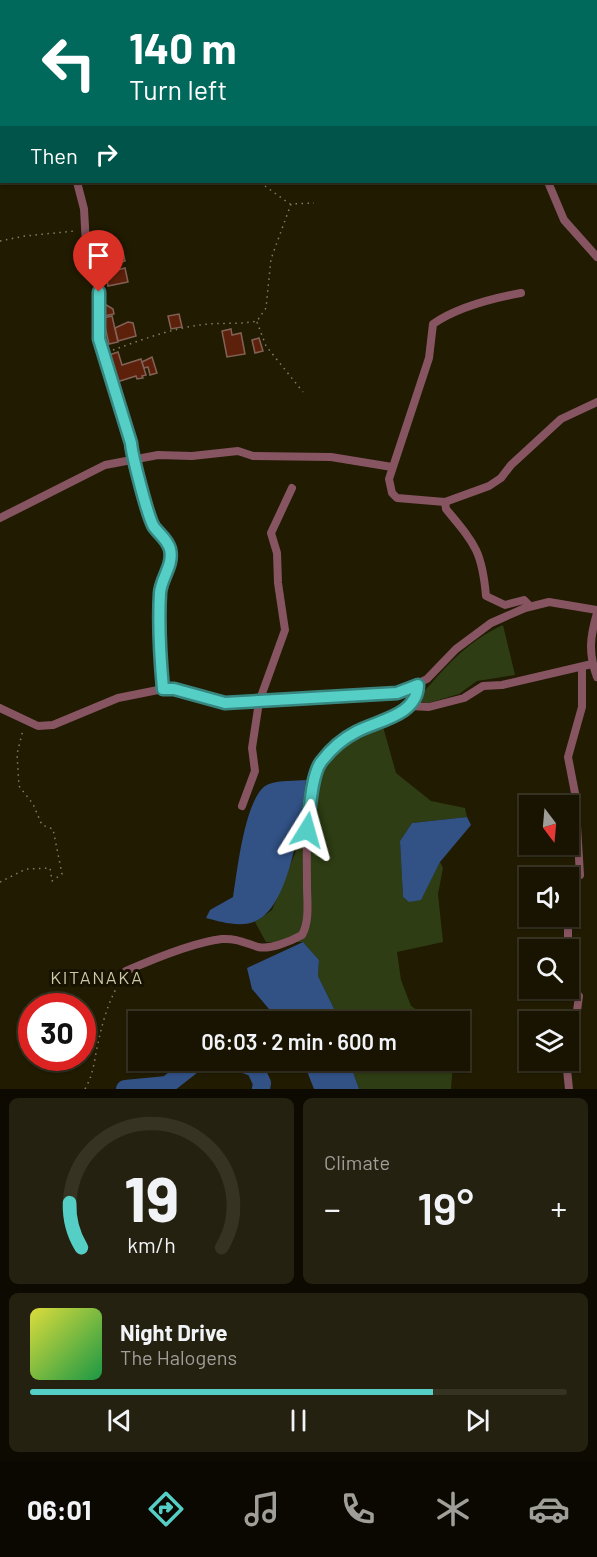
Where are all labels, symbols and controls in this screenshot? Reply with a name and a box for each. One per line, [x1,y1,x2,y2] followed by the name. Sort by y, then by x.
[129,22,237,72] text: 140 m
[30,24,108,102] icon: left
[129,73,227,105] text: Turn left
[90,138,123,171] icon: right
[30,142,78,168] text: Then
[73,230,124,292] pin
[82,239,115,272] icon: arrive
[519,795,579,855] north arrow
[519,795,579,1071] map controls
[275,798,339,862] position arrow
[519,867,579,927] button: sound
[519,939,579,999] button: search
[50,966,144,988] district label: KITANAKA
[18,993,96,1071] speed limit sign: 30
[519,1011,579,1071] button: layers
[201,1028,397,1054] text: 06:03 · 2 min · 600 m
[324,1150,390,1174] text: Climate
[124,1160,179,1234] text: 19
[417,1180,474,1234] text: 19°
[324,1188,341,1228] text: −
[551,1188,567,1228] text: +
[127,1232,176,1257] text: km/h
[120,1319,228,1345] text: Night Drive
[120,1345,237,1369] text: The Halogens
[103,1404,136,1437] icon: previous
[282,1404,315,1437] icon: pause
[461,1404,494,1437] icon: next
[145,1488,187,1530] icon: directions
[241,1488,283,1530] icon: music
[337,1488,379,1530] icon: phone
[432,1488,474,1530] icon: climate
[528,1488,570,1530] icon: car
[27,1493,91,1525] text: 06:01

